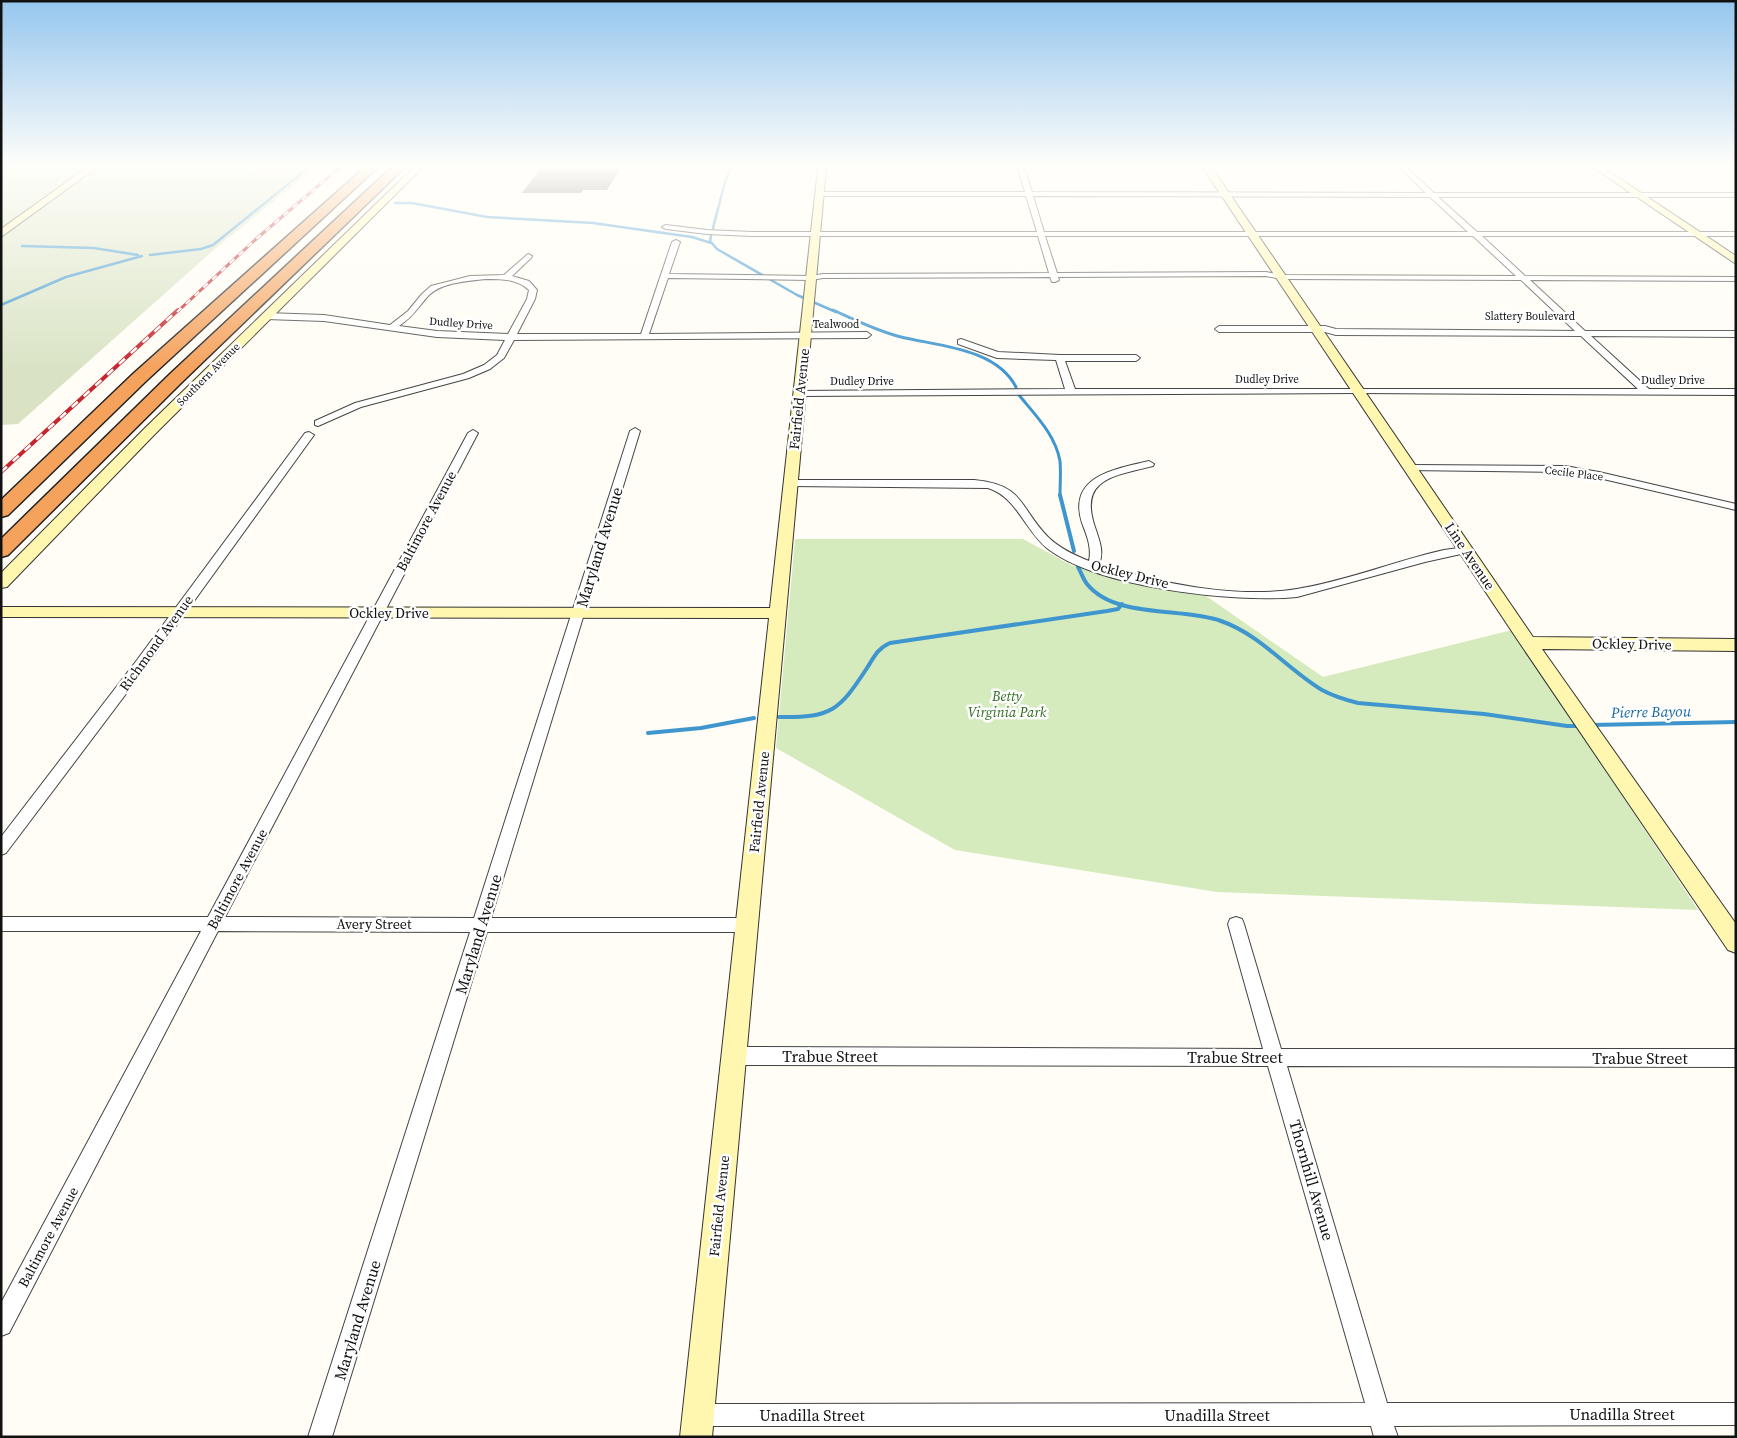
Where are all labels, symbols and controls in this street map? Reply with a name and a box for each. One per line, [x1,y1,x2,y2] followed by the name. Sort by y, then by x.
[1485,309,1576,324] street label: Slattery Boulevard
[429,314,494,333] street label: Dudley Drive
[813,317,860,332] street label: Tealwood
[173,339,244,409] street label: Southern Avenue
[784,347,814,451] street label: Fairfield Avenue
[1235,372,1299,387] street label: Dudley Drive
[1641,373,1705,388] street label: Dudley Drive
[830,374,894,389] street label: Dudley Drive
[1544,462,1604,485] street label: Cecile Place
[391,467,461,575] street label: Baltimore Avenue
[570,484,628,610] street label: Maryland Avenue
[1440,518,1500,594] street label: Line Avenue
[1089,555,1171,593] street label: Ockley Drive
[114,591,198,695] street label: Richmond Avenue
[349,603,429,623] street label: Ockley Drive
[1592,633,1672,655] street label: Ockley Drive
[968,686,1047,722] park label: Betty Virginia Park
[1610,700,1692,723] water label: Pierre Bayou
[744,750,774,854] street label: Fairfield Avenue
[202,825,272,933] street label: Baltimore Avenue
[449,871,507,997] street label: Maryland Avenue
[336,914,412,934] street label: Avery Street
[782,1045,878,1067] street label: Trabue Street
[1187,1046,1283,1068] street label: Trabue Street
[1592,1047,1688,1069] street label: Trabue Street
[1284,1117,1340,1243] street label: Thornhill Avenue
[704,1154,734,1258] street label: Fairfield Avenue
[13,1183,83,1291] street label: Baltimore Avenue
[328,1257,386,1383] street label: Maryland Avenue
[1569,1403,1676,1425] street label: Unadilla Street
[759,1404,866,1426] street label: Unadilla Street
[1164,1404,1271,1426] street label: Unadilla Street

